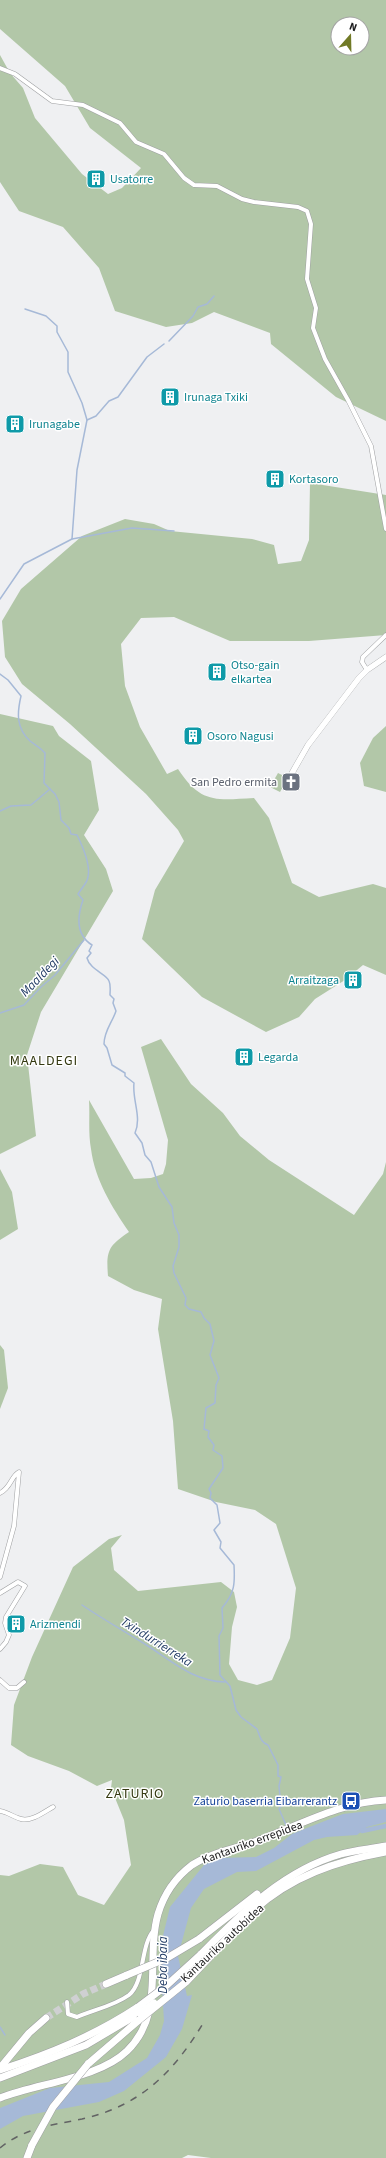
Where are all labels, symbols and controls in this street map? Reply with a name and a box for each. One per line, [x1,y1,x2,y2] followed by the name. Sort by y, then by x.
[330,16,370,56] north arrow
[347,19,359,35] text: N
[85,168,107,190] building icon: Usatorre
[110,171,153,188] place label: Usatorre
[159,386,181,408] building icon: Irunaga Txiki
[184,389,248,406] place label: Irunaga Txiki
[4,413,26,435] building icon: Irunagabe
[29,416,80,433] place label: Irunagabe
[264,468,286,490] building icon: Kortasoro
[289,471,338,488] place label: Kortasoro
[231,657,280,688] place label: Otso-gain elkartea
[206,661,228,683] building icon: Otso-gain elkartea
[182,725,204,747] building icon: Osoro Nagusi
[207,728,274,745] place label: Osoro Nagusi
[280,771,302,793] church icon: San Pedro ermita
[191,774,277,791] place label: San Pedro ermita
[16,952,64,1001] water label: Maaldegi
[342,969,364,991] building icon: Arraitzaga
[289,972,339,989] place label: Arraitzaga
[233,1046,255,1068] building icon: Legarda
[258,1049,298,1066] place label: Legarda
[10,1051,78,1071] district label: MAALDEGI
[5,1613,27,1635] building icon: Arizmendi
[117,1613,196,1671] water label: Txindurrierreka
[30,1616,81,1633] place label: Arizmendi
[106,1784,164,1804] district label: ZATURIO
[340,1790,362,1812] bus stop icon: Zaturio baserria Eibarrerantz
[193,1793,337,1810] place label: Zaturio baserria Eibarrerantz
[200,1816,305,1869] street label: Kantauriko errepidea
[177,1900,268,1987] street label: Kantauriko autobidea
[154,1936,172,1994] water label: Deba ibaia

